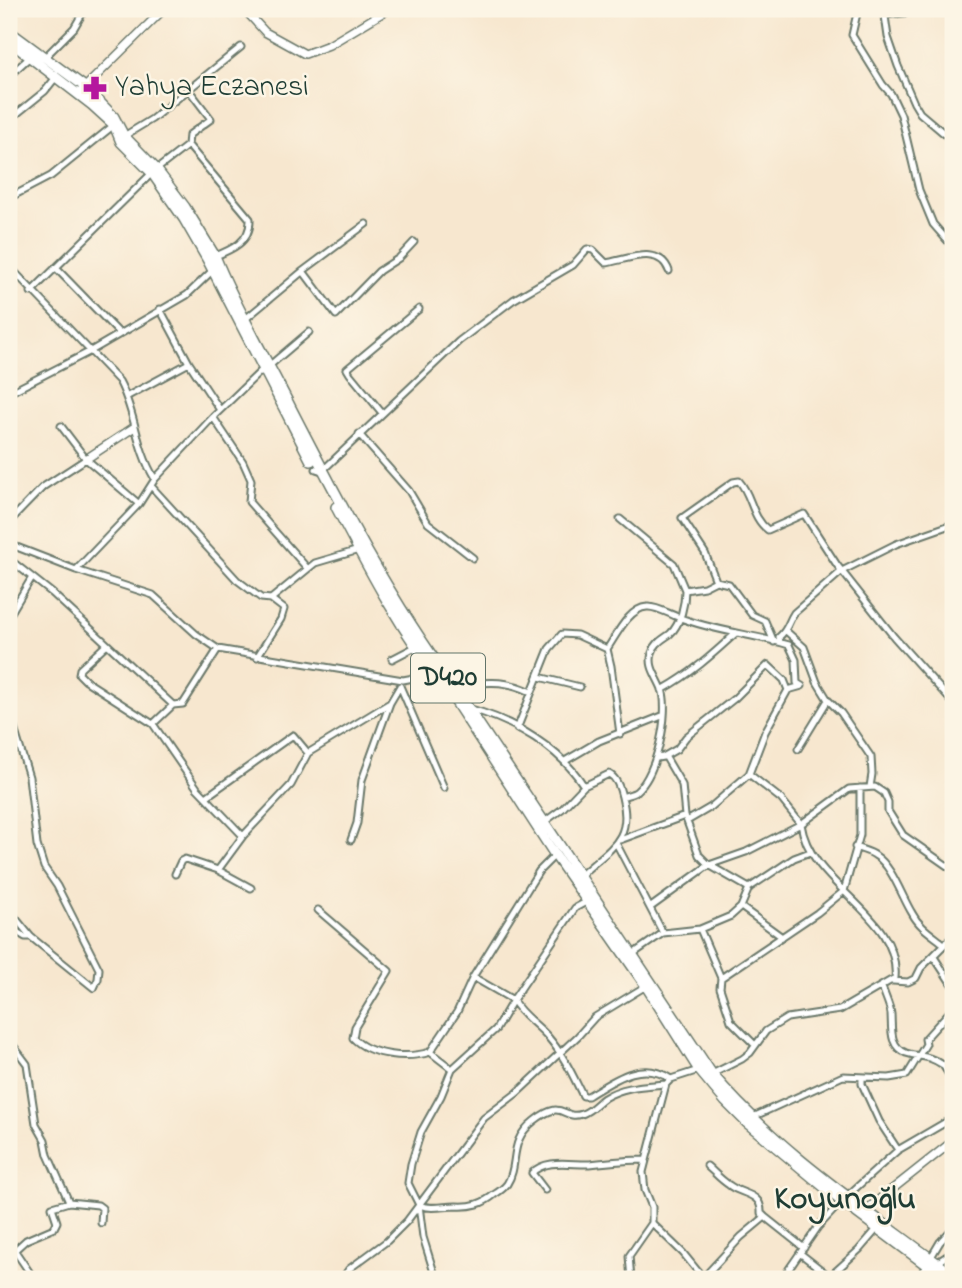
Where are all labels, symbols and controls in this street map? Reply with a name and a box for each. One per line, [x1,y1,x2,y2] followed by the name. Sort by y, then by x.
[115,66,309,110] place label: Yahya Eczanesi
[81,74,109,102] pharmacy icon: Yahya Eczanesi
[411,654,485,702] road number: D420
[774,1176,916,1225] district label: Koyunoğlu

